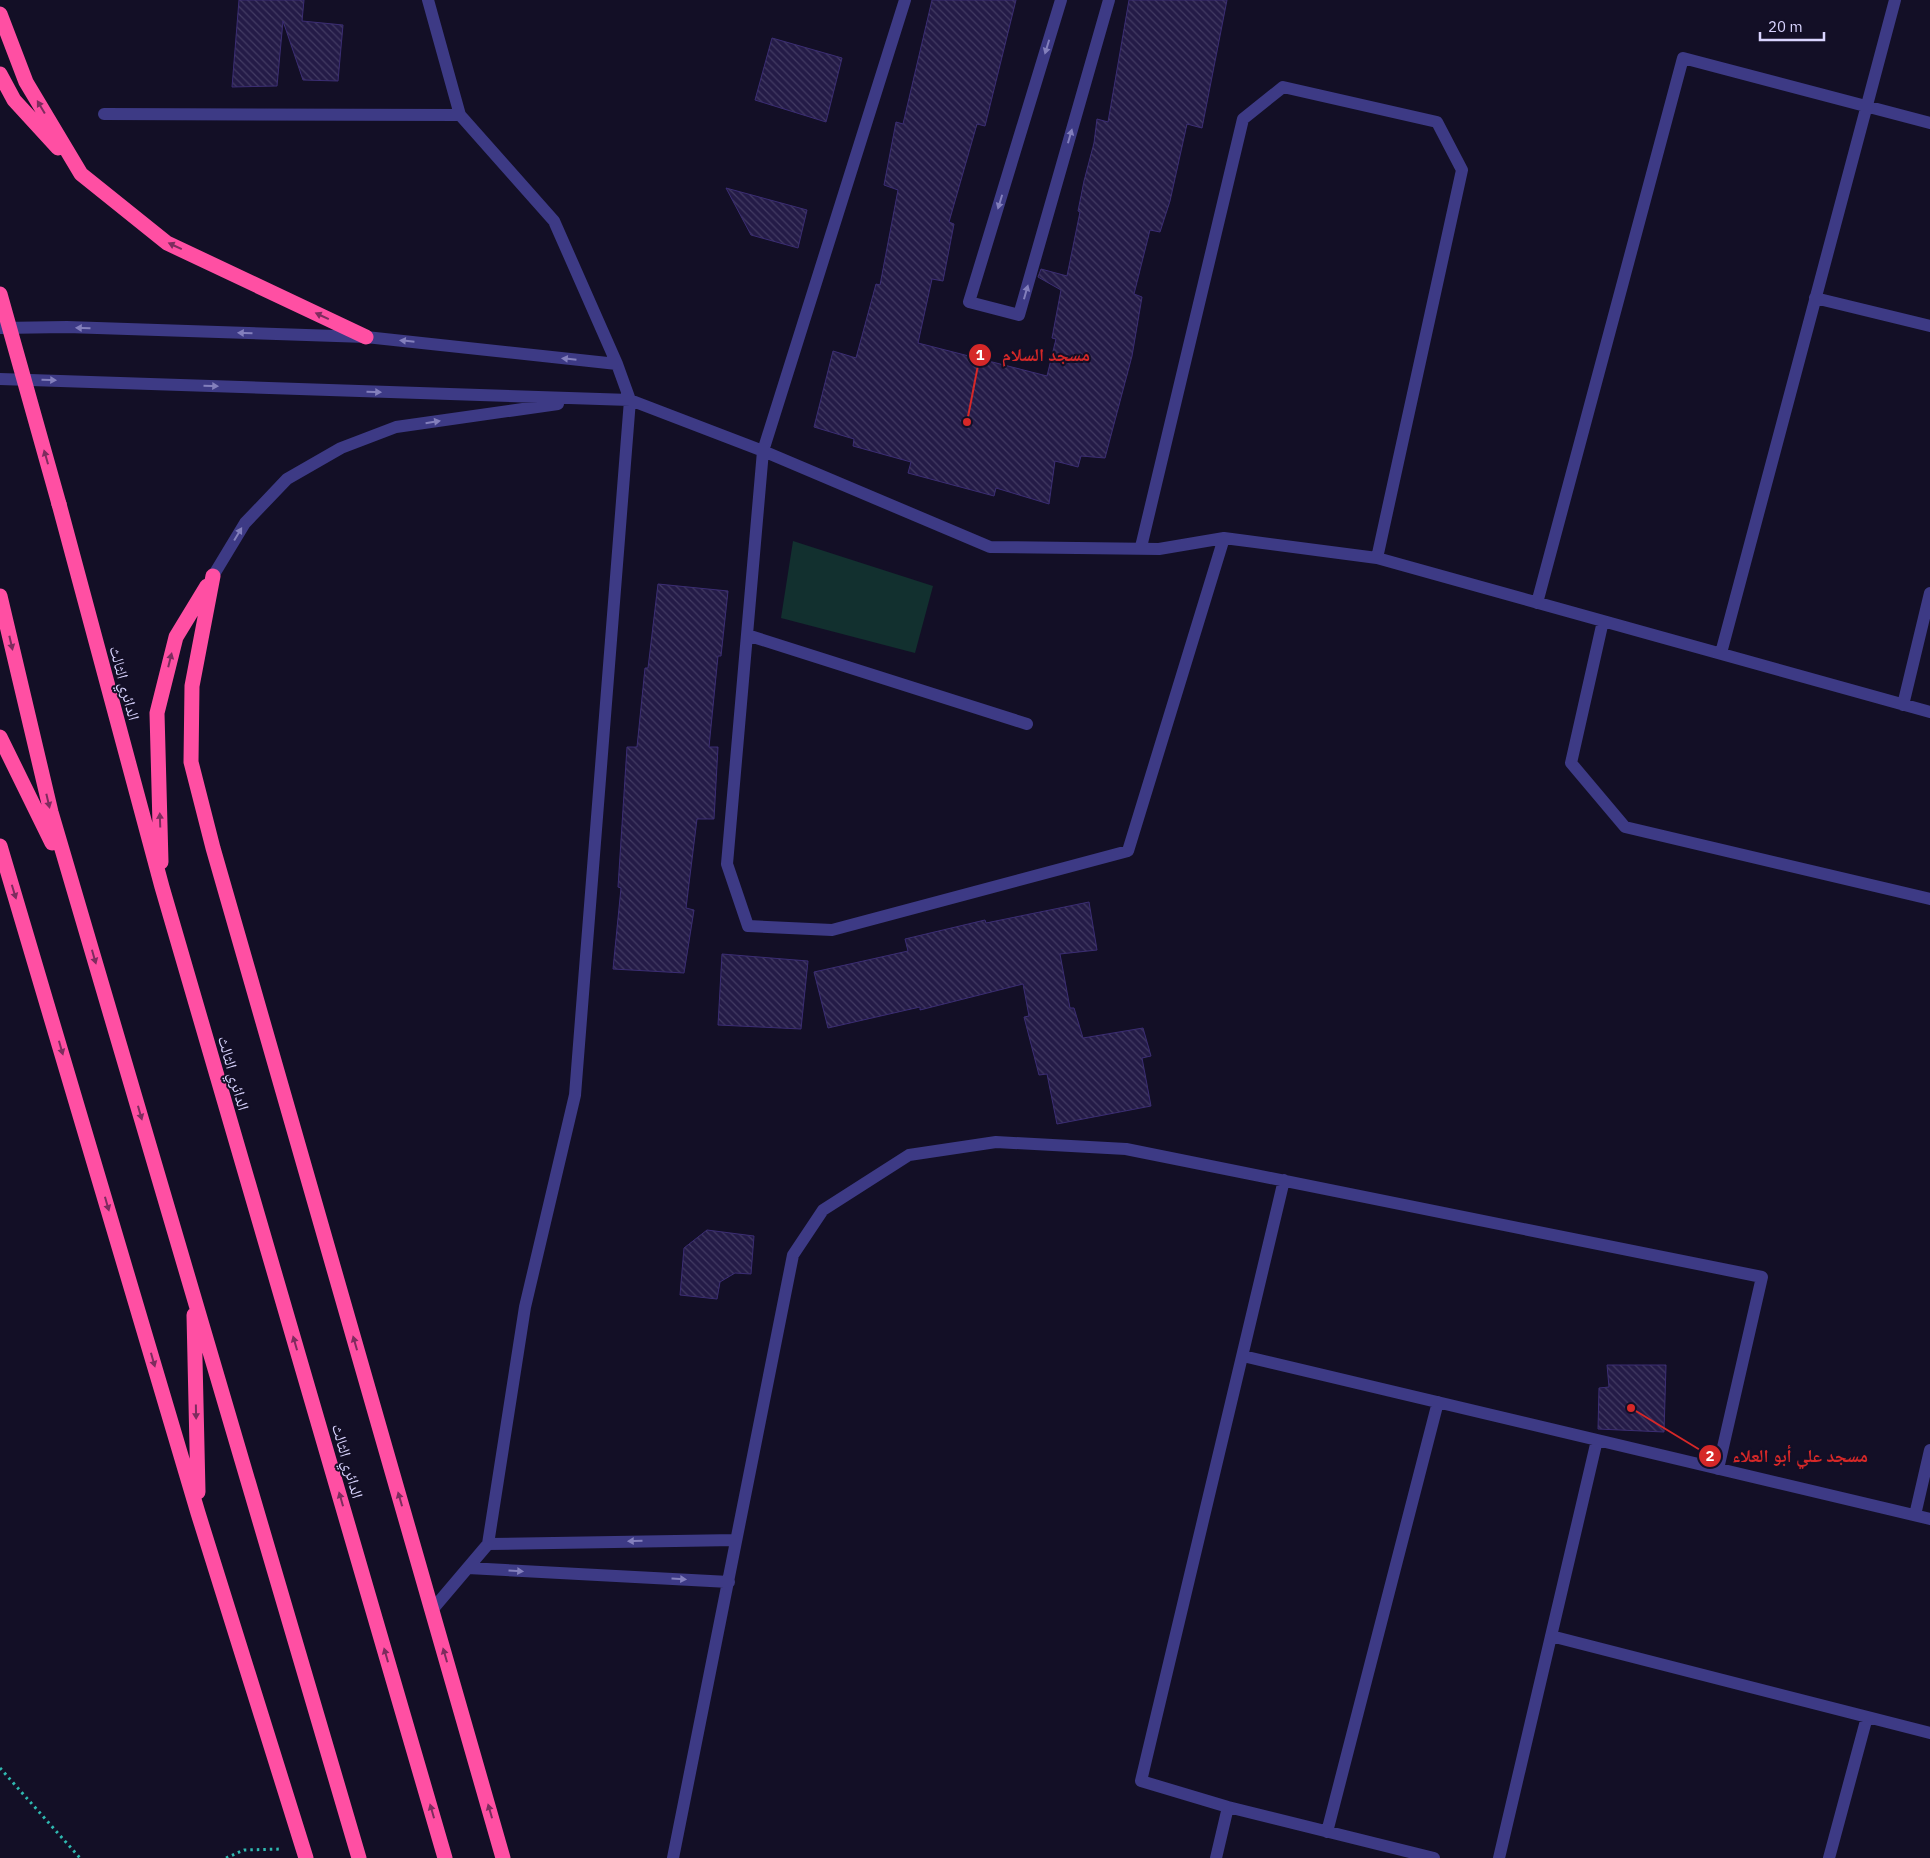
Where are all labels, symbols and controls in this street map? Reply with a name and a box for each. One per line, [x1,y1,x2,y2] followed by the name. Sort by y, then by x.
[1760,10,1824,42] scale bar
[1768,17,1803,36] text: 20 m
[1043,39,1050,54] one-way arrow
[36,100,45,113] one-way arrow
[1067,128,1075,143] one-way arrow
[995,195,1003,210] one-way arrow
[168,242,182,250] one-way arrow
[1022,284,1030,299] one-way arrow
[315,312,329,320] one-way arrow
[74,323,90,331] one-way arrow
[237,329,253,337] one-way arrow
[399,337,415,345] one-way arrow
[967,338,1100,371] callout: مسجد السلام
[1002,343,1090,367] text: مسجد السلام
[975,345,985,364] text: 1
[561,355,577,363] one-way arrow
[41,377,57,385] one-way arrow
[203,382,219,390] one-way arrow
[366,388,382,396] one-way arrow
[425,417,441,425] one-way arrow
[42,450,50,465] one-way arrow
[233,528,242,541] one-way arrow
[7,636,15,651] one-way arrow
[102,643,145,723] street label: الدائري الثالث
[167,652,175,667] one-way arrow
[44,794,52,809] one-way arrow
[156,812,164,828] one-way arrow
[11,885,19,900] one-way arrow
[90,950,98,965] one-way arrow
[211,1033,254,1113] street label: الدائري الثالث
[58,1040,66,1055] one-way arrow
[136,1106,144,1121] one-way arrow
[104,1196,112,1211] one-way arrow
[351,1335,359,1350] one-way arrow
[291,1336,299,1351] one-way arrow
[150,1352,158,1367] one-way arrow
[192,1404,200,1420] one-way arrow
[325,1421,368,1501] street label: الدائري الثالث
[1697,1439,1878,1472] callout: مسجد علي أبو العلاء
[1732,1444,1868,1470] text: مسجد علي أبو العلاء
[1705,1446,1715,1465] text: 2
[396,1491,404,1506] one-way arrow
[336,1492,344,1507] one-way arrow
[627,1538,643,1546] one-way arrow
[509,1567,525,1575] one-way arrow
[671,1576,687,1584] one-way arrow
[441,1647,449,1663] one-way arrow
[382,1648,390,1663] one-way arrow
[427,1804,435,1819] one-way arrow
[485,1804,493,1819] one-way arrow

